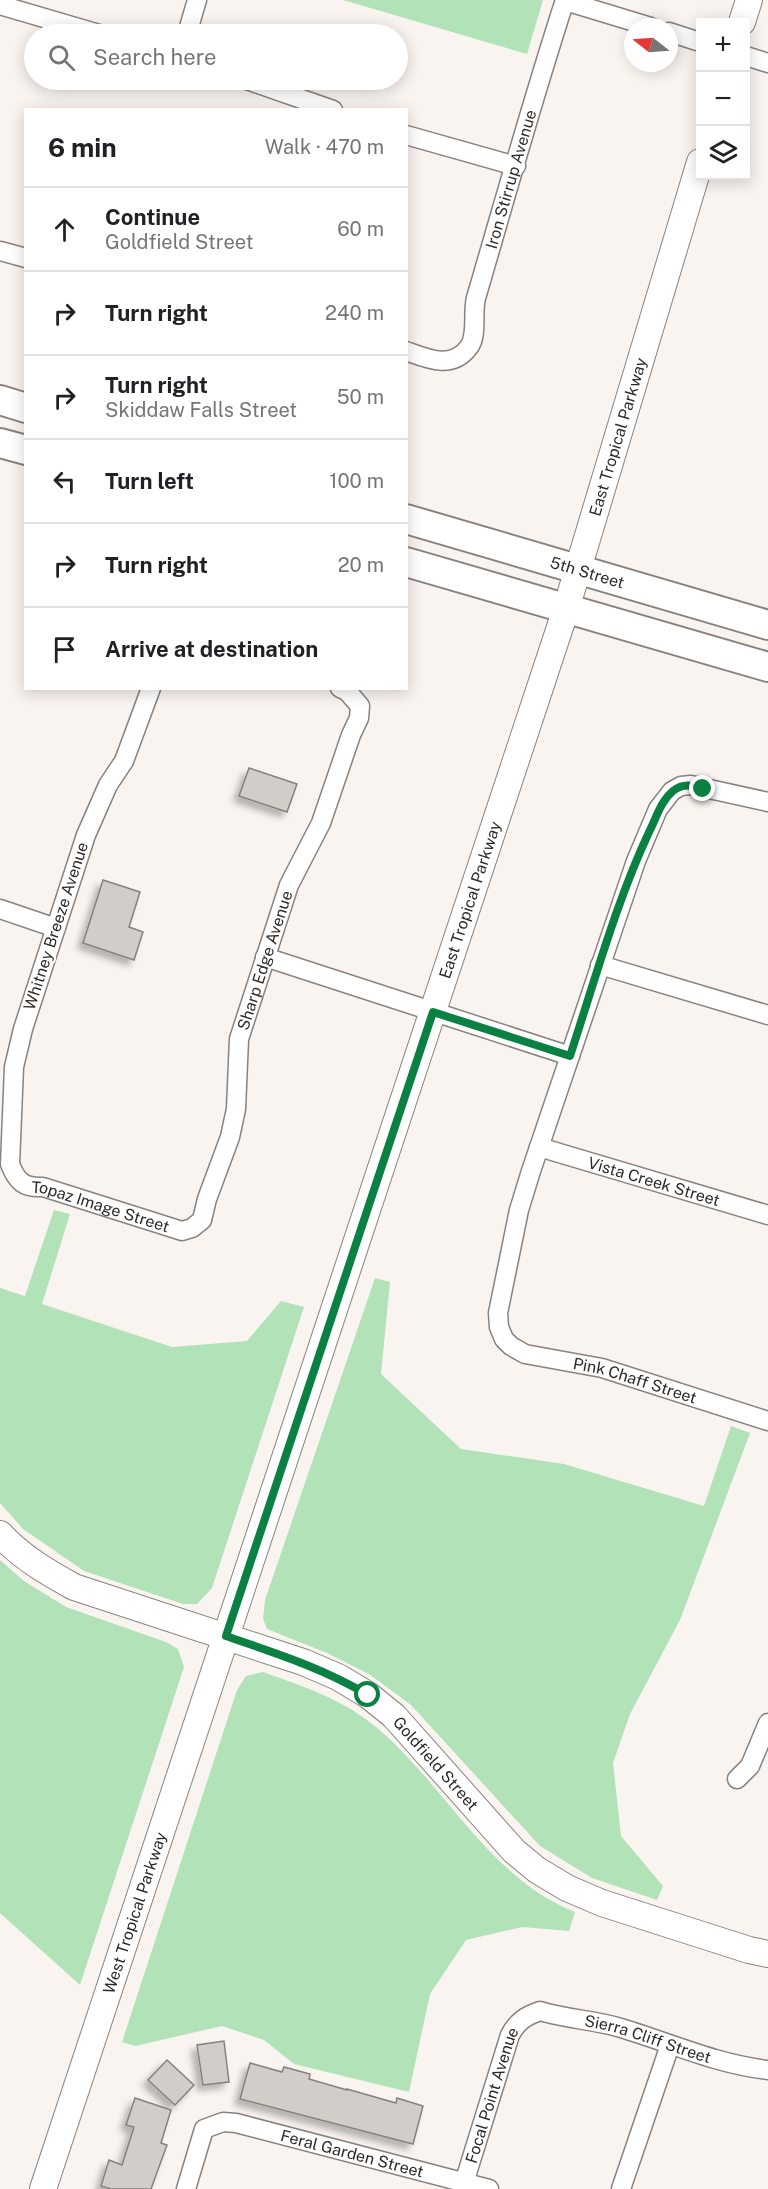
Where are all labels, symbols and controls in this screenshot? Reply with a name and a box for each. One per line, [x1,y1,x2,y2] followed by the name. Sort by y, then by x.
[624,18,678,72] north arrow
[696,18,750,180] map controls
[696,18,750,72] button: +
[24,24,408,90] search box
[45,41,78,74] icon: search
[93,44,217,70] text: Search here
[696,72,750,126] button: −
[481,107,540,251] street label: Iron Stirrup Avenue
[696,126,750,180] button: layers
[48,132,117,163] text: 6 min
[265,135,384,159] text: Walk · 470 m
[105,204,200,230] text: Continue
[48,213,81,246] icon: ahead
[337,217,384,241] text: 60 m
[105,230,253,254] text: Goldfield Street
[48,297,81,330] icon: right
[105,300,208,326] text: Turn right
[325,301,384,325] text: 240 m
[585,355,650,518] street label: East Tropical Parkway
[105,372,208,398] text: Turn right
[48,381,81,414] icon: right
[337,385,384,409] text: 50 m
[105,398,297,422] text: Skiddaw Falls Street
[48,465,81,498] icon: left
[105,468,194,494] text: Turn left
[329,469,384,493] text: 100 m
[48,549,81,582] icon: right
[105,552,208,578] text: Turn right
[548,552,627,592] street label: 5th Street
[338,553,384,577] text: 20 m
[48,633,81,666] icon: arrive
[105,636,318,662] text: Arrive at destination
[689,775,715,801] route end
[435,818,505,981] street label: East Tropical Parkway
[20,840,92,1012] street label: Whitney Breeze Avenue
[233,888,296,1032] street label: Sharp Edge Avenue
[586,1153,722,1210] street label: Vista Creek Street
[31,1177,172,1236] street label: Topaz Image Street
[572,1353,699,1407] street label: Pink Chaff Street
[354,1681,380,1707] route start
[389,1712,483,1814] street label: Goldfield Street
[99,1829,170,1996] street label: West Tropical Parkway
[583,2011,713,2067] street label: Sierra Cliff Street
[461,2023,522,2166] street label: Focal Point Avenue
[279,2126,426,2181] street label: Feral Garden Street

